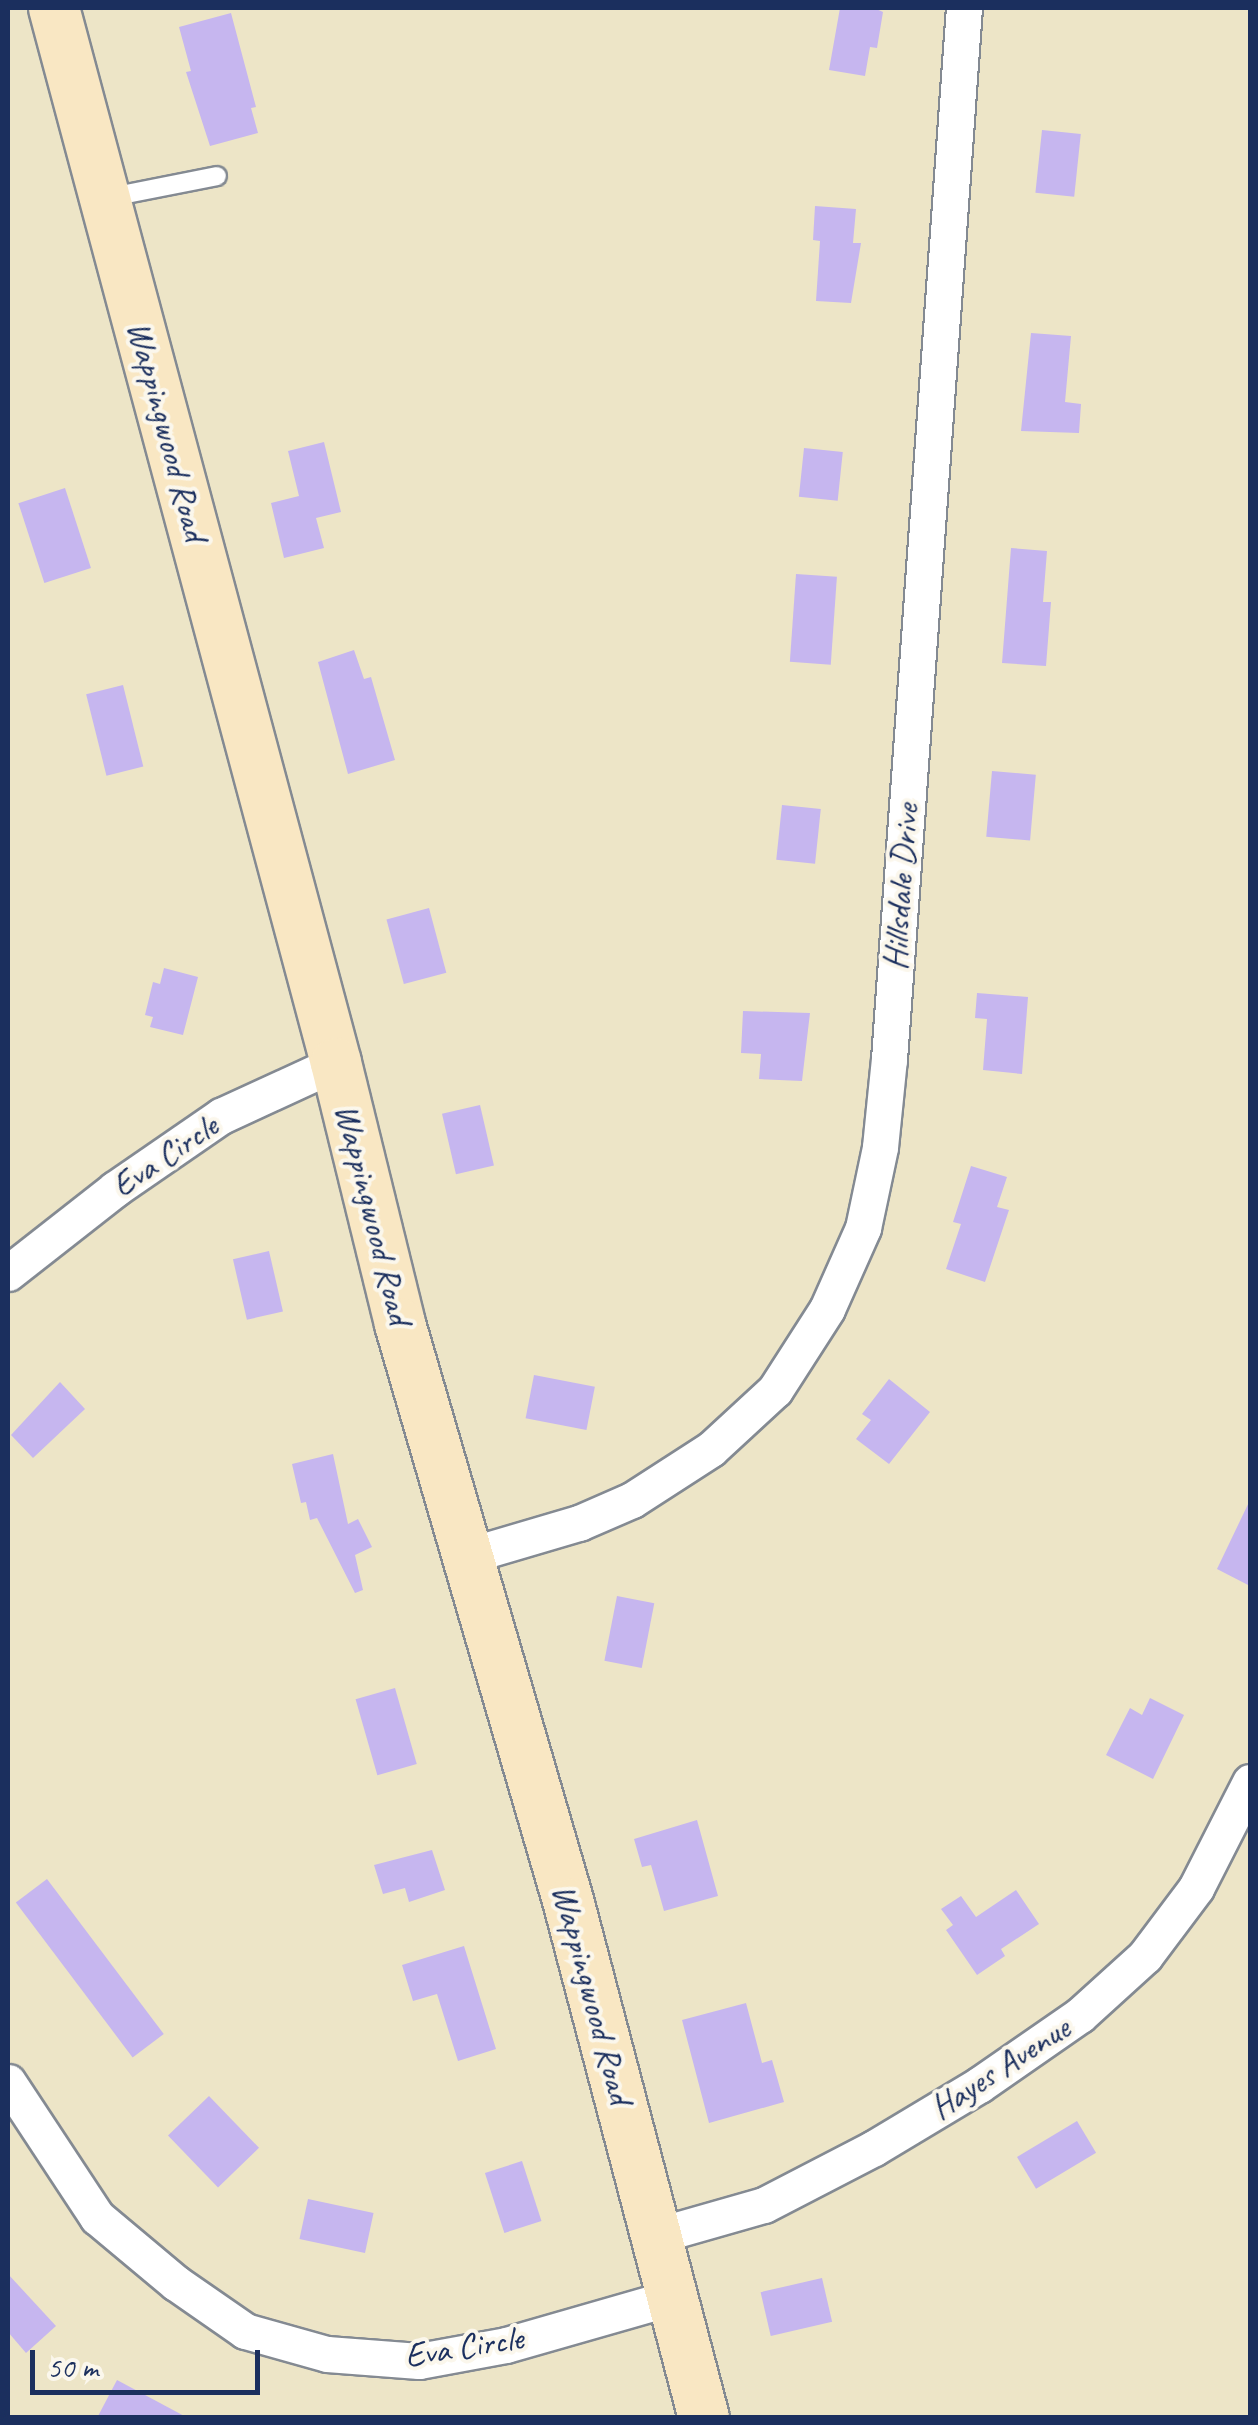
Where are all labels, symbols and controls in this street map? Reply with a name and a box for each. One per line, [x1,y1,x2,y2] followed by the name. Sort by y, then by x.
[118,317,216,545] street label: Wappingwood Road
[874,802,928,972] street label: Hillsdale Drive
[325,1100,421,1328] street label: Wappingwood Road
[104,1105,226,1207] street label: Eva Circle
[543,1880,641,2108] street label: Wappingwood Road
[922,2007,1078,2129] street label: Hayes Avenue
[402,2317,526,2377] street label: Eva Circle
[35,2330,265,2392] scale bar
[47,2348,98,2386] text: 50 m

